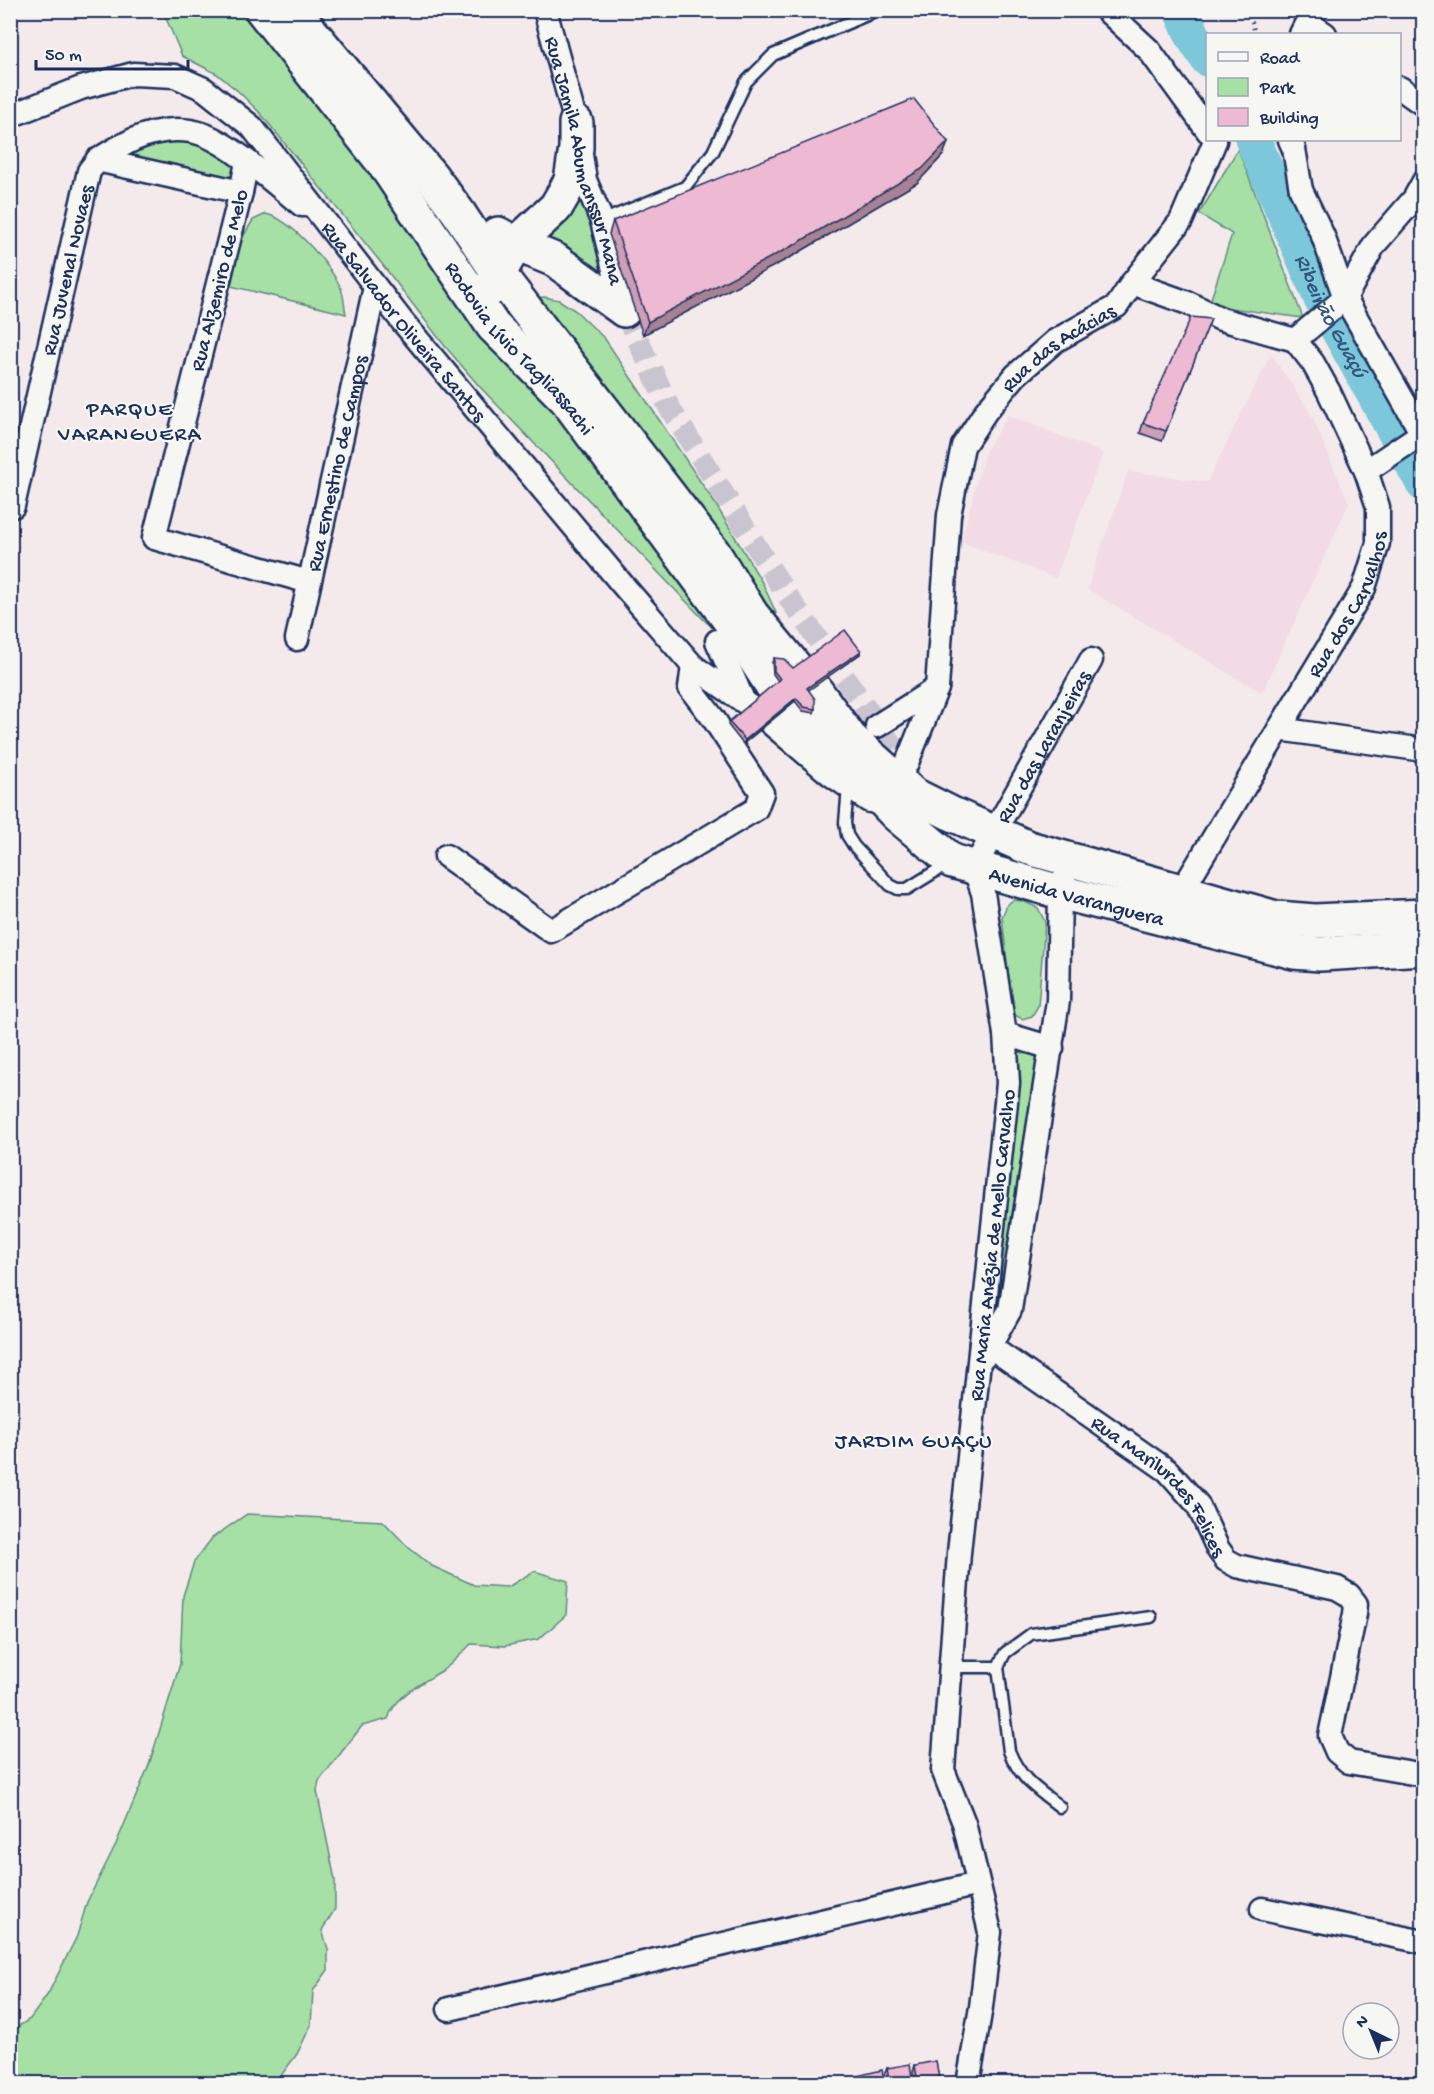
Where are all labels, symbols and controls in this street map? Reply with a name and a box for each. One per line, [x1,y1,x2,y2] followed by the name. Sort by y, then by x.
[36,33,188,71] scale bar
[1206,33,1401,141] legend
[537,34,627,289] street label: Rua Jamila Abumanssur Mana
[45,46,82,67] text: 50 m
[1260,49,1301,70] text: Road
[1259,79,1296,100] text: Park
[1259,109,1319,130] text: Building
[39,182,102,358] street label: Rua Juvenal Novaes
[187,187,256,374] street label: Rua Alzemiro de Melo
[314,218,491,429] street label: Rua Salvador Oliveira Santos
[1287,251,1372,384] water label: Ribeirão Guaçú
[437,258,598,442] street label: Rodovia Lívio Tagliassachi
[998,300,1122,399] street label: Rua das Acácias
[303,352,376,574] street label: Rua Ernestino de Campos
[57,398,202,449] district label: PARQUE VARANGUERA
[1304,531,1394,683] street label: Rua dos Carvalhos
[993,666,1099,829] street label: Rua das Laranjeiras
[985,863,1167,934] street label: Avenida Varanguera
[966,1088,1023,1402] street label: Rua Maria Anézia de Mello Carvalho
[1085,1412,1230,1564] street label: Rua Marilurdes Felices
[835,1430,993,1456] district label: JARDIM GUAÇU
[1341,2001,1401,2061] north arrow
[1353,2012,1374,2033] text: N

